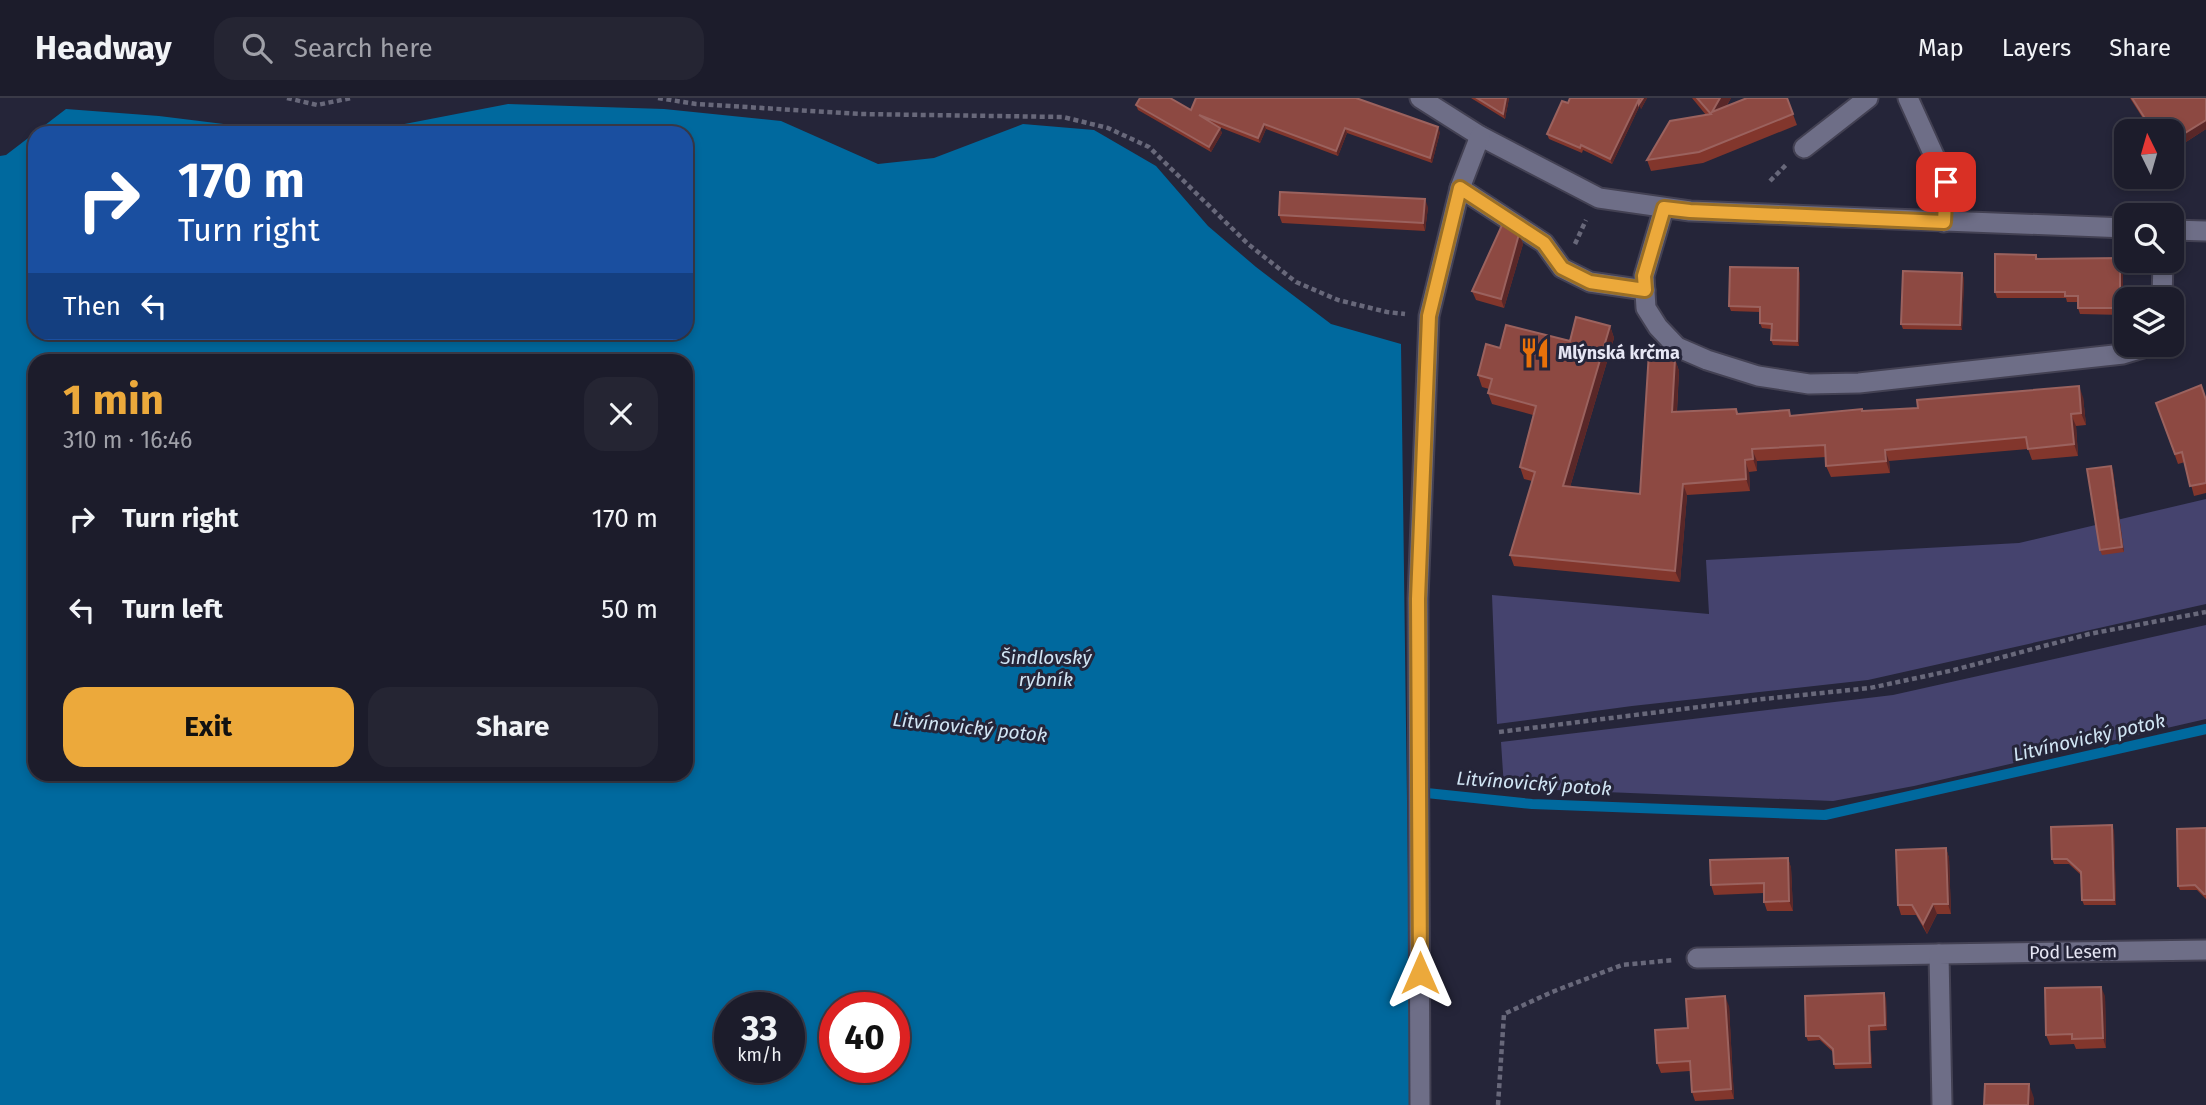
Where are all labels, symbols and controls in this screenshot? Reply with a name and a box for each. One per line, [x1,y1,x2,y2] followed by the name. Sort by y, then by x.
[214,17,704,80] search box
[35,28,172,68] text: Headway
[238,29,276,67] icon: search
[294,33,433,64] text: Search here
[1918,34,1964,62] text: Map
[2002,34,2071,62] text: Layers
[2109,34,2171,62] text: Share
[2114,119,2184,189] north arrow
[2114,119,2184,357] map controls
[178,151,305,210] text: 170 m
[1916,152,1976,212] pin
[63,154,154,245] icon: right
[1927,163,1965,201] icon: arrive
[2114,203,2184,273] button: search
[178,211,320,249] text: Turn right
[135,287,173,325] icon: left
[2114,287,2184,357] button: layers
[63,291,121,322] text: Then
[1518,336,1552,370] restaurant icon: Mlýnská krčma
[1558,342,1680,364] place label: Mlýnská krčma
[63,375,164,425] text: 1 min
[584,377,658,451] button: close
[63,426,192,454] text: 310 m · 16:46
[63,500,101,538] icon: right
[122,503,239,534] text: Turn right
[592,503,658,534] text: 170 m
[63,591,101,629] icon: left
[122,594,223,625] text: Turn left
[601,594,658,625] text: 50 m
[999,646,1092,691] water label: Šindlovský rybník
[63,687,354,767] button: Exit
[368,687,658,767] button: Share
[891,708,1048,747] water label: Litvínovický potok
[2011,709,2167,766] water label: Litvínovický potok
[1456,767,1612,800] water label: Litvínovický potok
[1383,936,1457,1010] position arrow
[2029,940,2117,964] street label: Pod Lesem
[819,992,910,1083] speed limit sign: 40
[741,1007,778,1049] text: 33
[737,1044,782,1066] text: km/h

